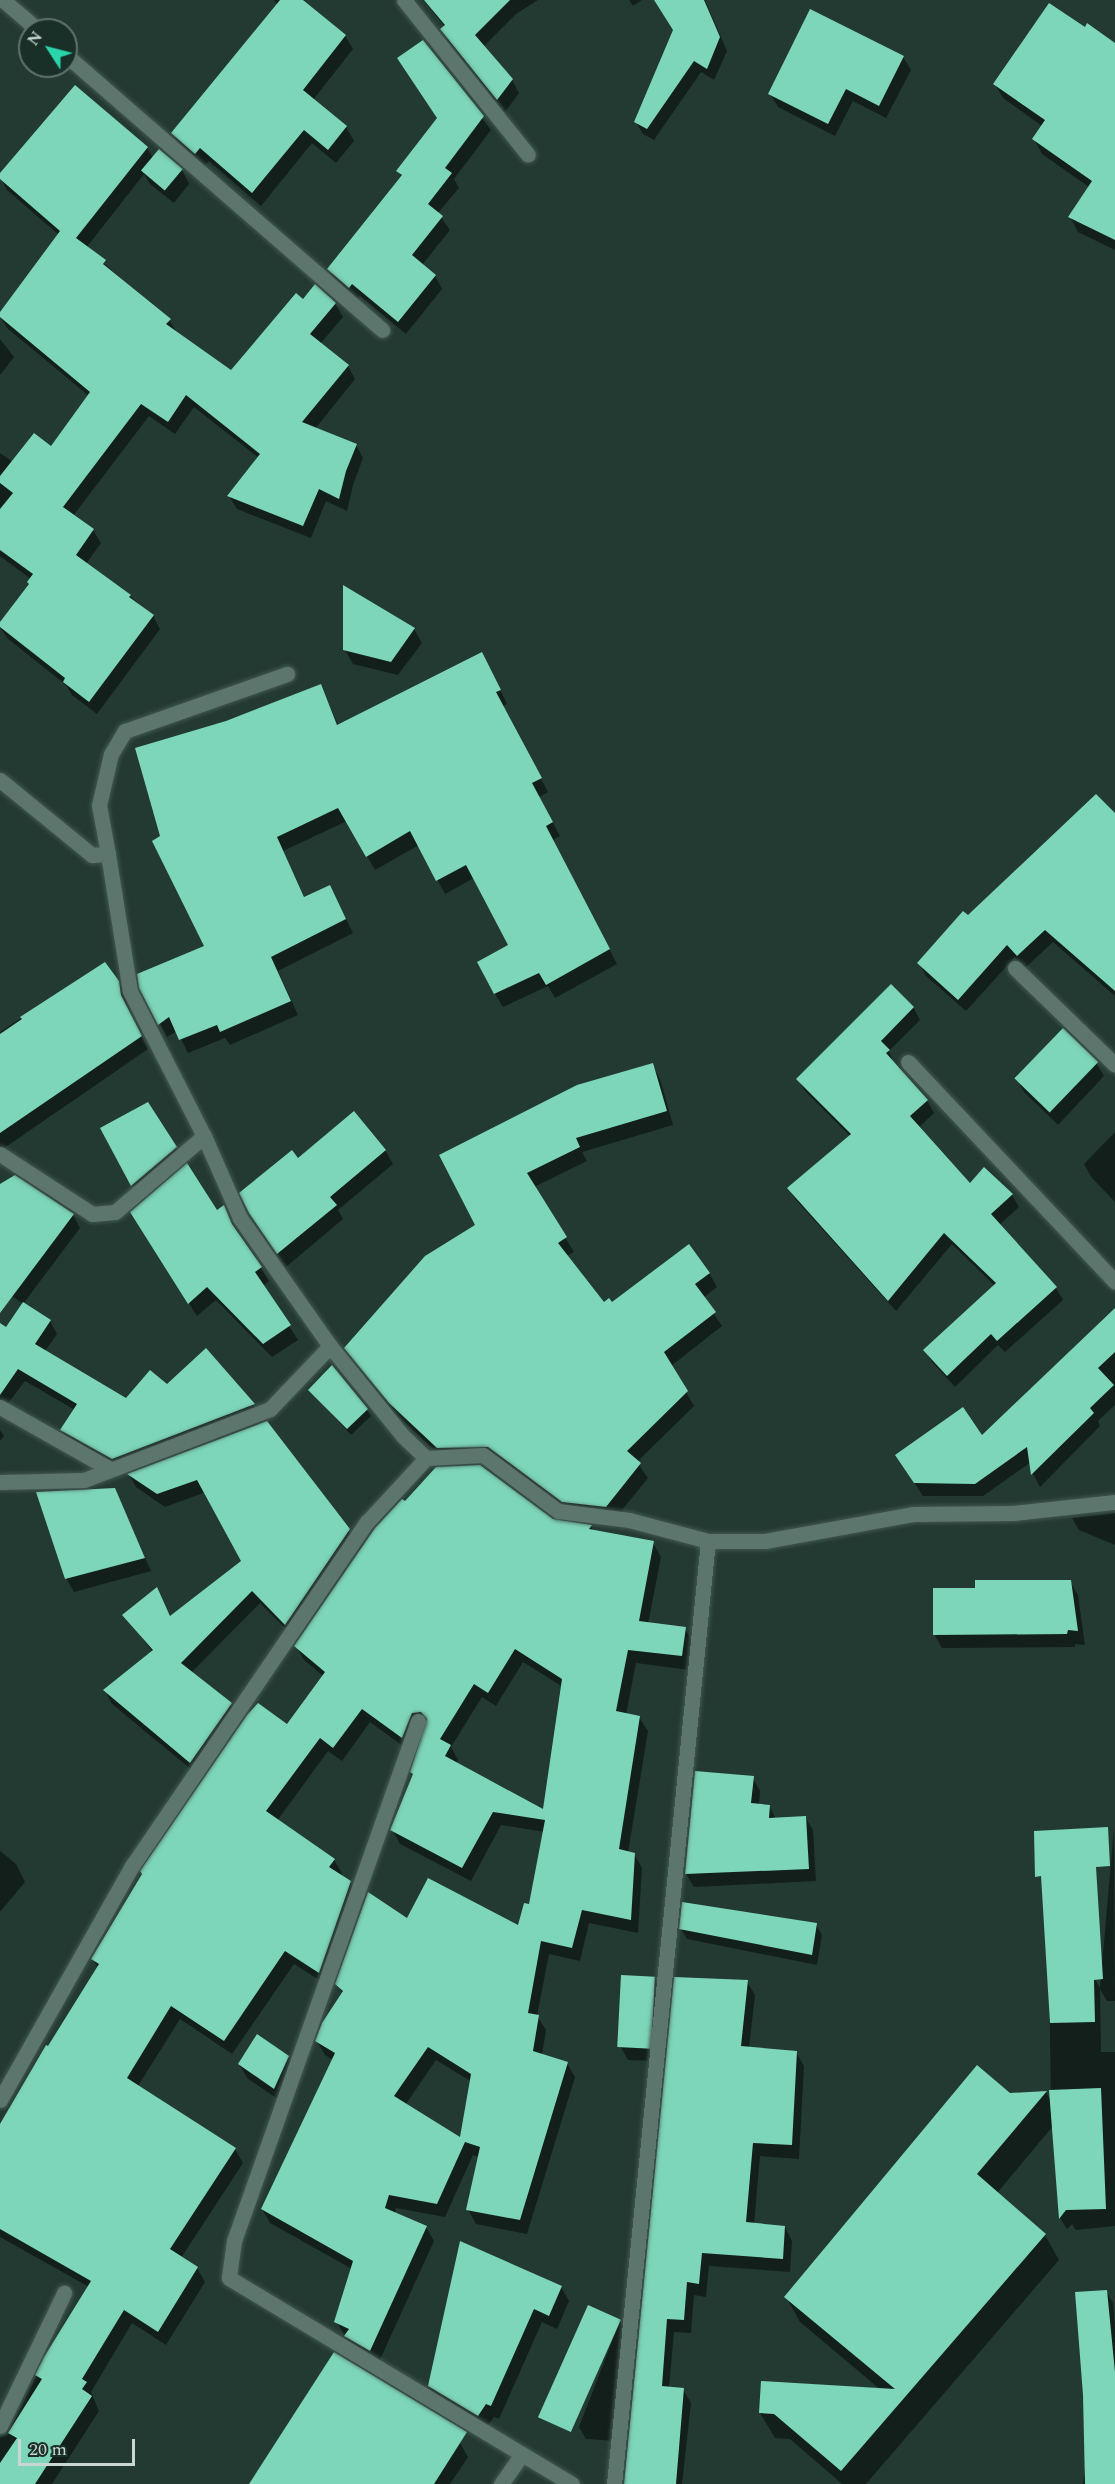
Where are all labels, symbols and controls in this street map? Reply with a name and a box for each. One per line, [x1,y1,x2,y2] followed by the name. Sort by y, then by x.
[18,18,78,78] north arrow
[22,26,49,51] text: N
[21,2427,138,2465] scale bar
[29,2436,67,2463] text: 20 m

